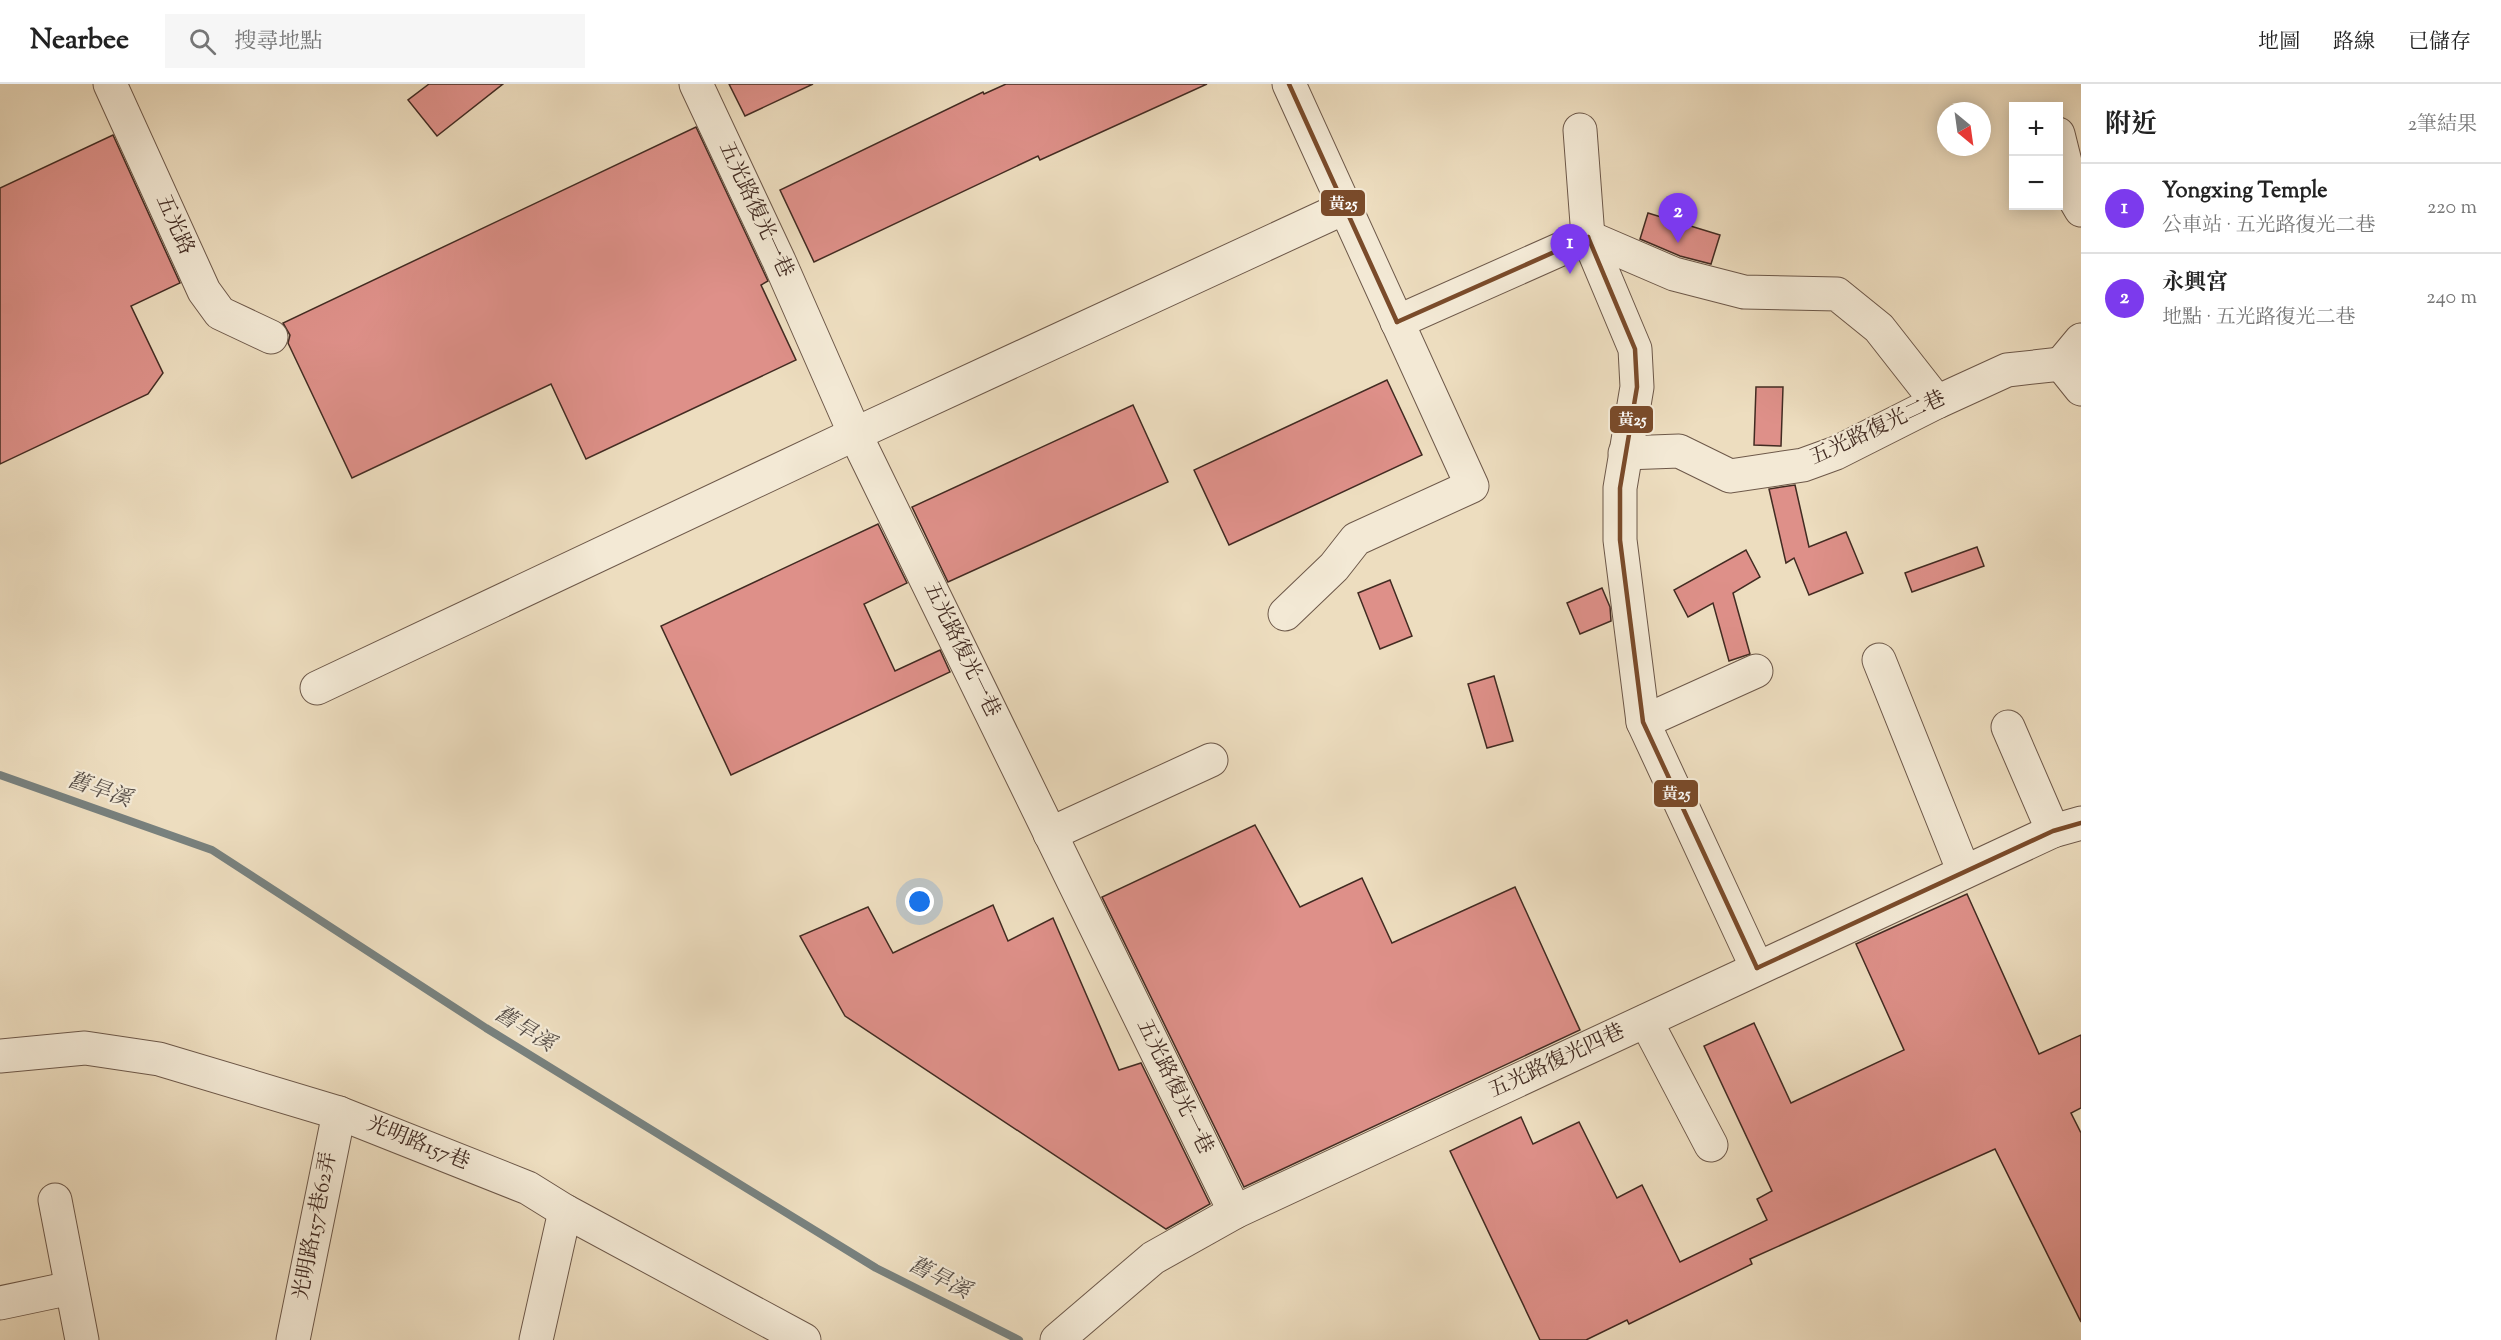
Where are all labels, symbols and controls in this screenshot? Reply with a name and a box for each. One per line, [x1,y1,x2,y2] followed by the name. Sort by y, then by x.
[165,14,585,68] search box
[30,21,129,61] text: Nearbee
[186,25,219,58] icon: search
[234,27,322,59] text: 搜尋地點
[2258,28,2300,58] text: 地圖
[2333,28,2375,58] text: 路線
[2408,28,2471,58] text: 已儲存
[1937,102,1991,156] north arrow
[2009,102,2063,210] map controls
[2009,102,2063,156] button: +
[2105,107,2157,144] text: 附近
[2408,111,2477,140] text: 2筆結果
[710,137,800,283] street label: 五光路復光一巷
[2009,156,2063,210] button: −
[2162,176,2328,208] text: Yongxing Temple
[1320,189,1366,217] line badge: 黃25
[147,190,201,260] street label: 五光路
[1329,194,1358,217] text: 黃25
[1658,194,1698,243] pin: 2
[2121,194,2128,223] text: 1
[2427,194,2477,223] text: 220 m
[2162,212,2376,241] text: 公車站 · 五光路復光二巷
[1550,224,1590,274] pin: 1
[2162,268,2228,300] text: 永興宮
[2120,284,2129,313] text: 2
[2426,284,2477,313] text: 240 m
[2162,304,2356,333] text: 地點 · 五光路復光二巷
[1805,384,1951,474] street label: 五光路復光二巷
[1609,405,1654,434] line badge: 黃25
[1618,410,1647,433] text: 黃25
[915,577,1007,723] street label: 五光路復光一巷
[63,765,137,818] water label: 舊旱溪
[1653,779,1699,808] line badge: 黃25
[1662,784,1691,807] text: 黃25
[905,887,934,916] your location
[488,999,562,1062] water label: 舊旱溪
[1128,1014,1220,1160] street label: 五光路復光一巷
[1484,1017,1630,1107] street label: 五光路復光四巷
[362,1110,474,1178] street label: 光明路157巷
[287,1150,345,1302] street label: 光明路157巷62弄
[902,1250,977,1309] water label: 舊旱溪

